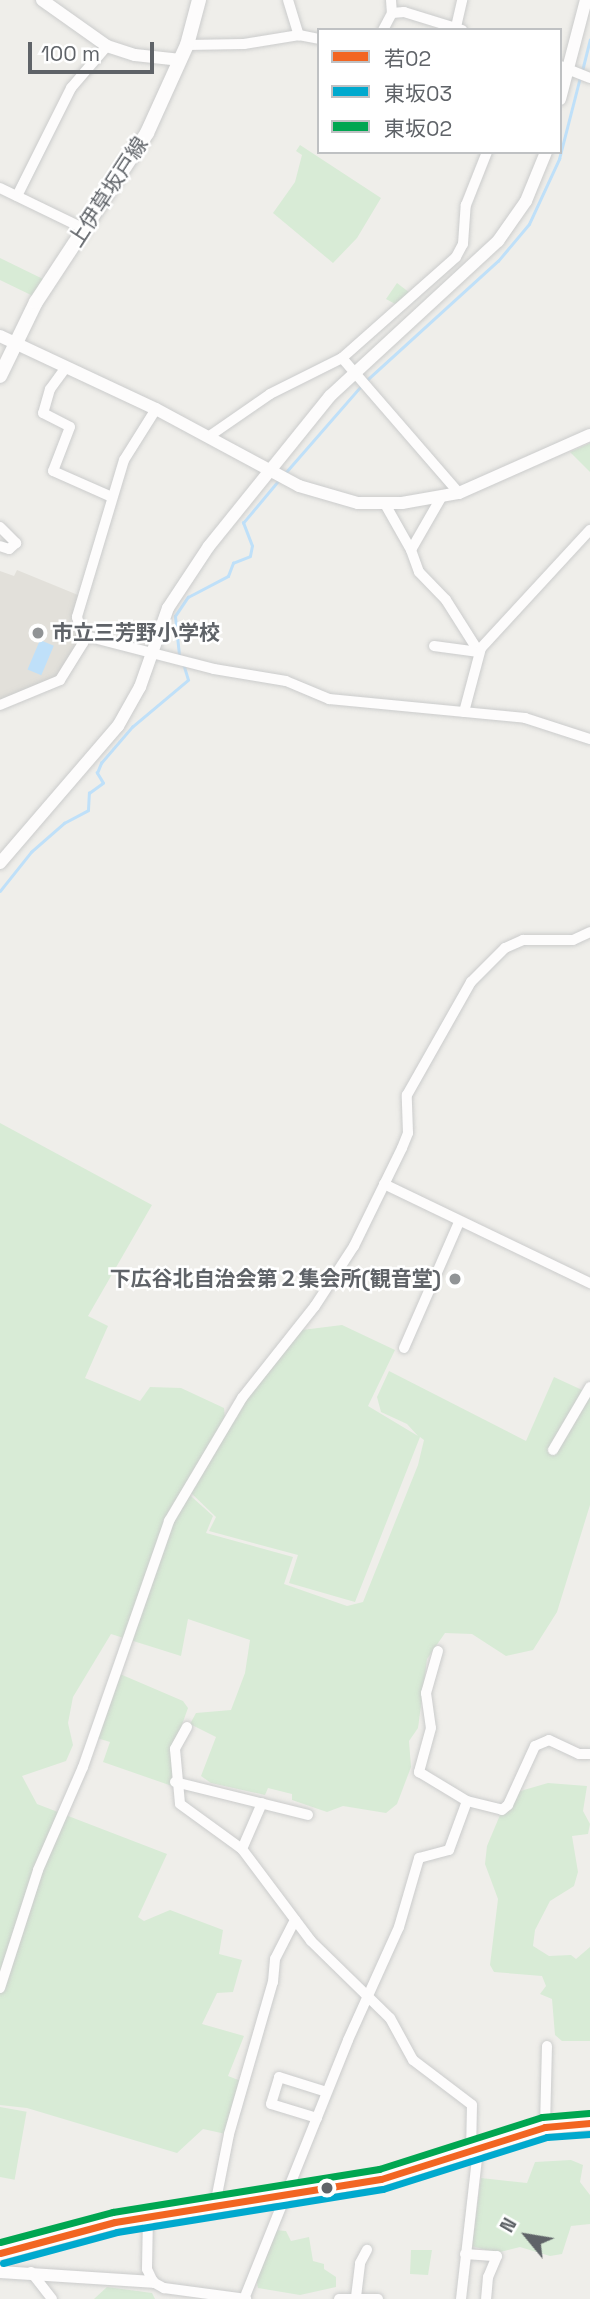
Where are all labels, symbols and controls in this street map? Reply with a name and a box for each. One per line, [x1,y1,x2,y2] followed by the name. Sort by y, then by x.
[32,28,158,72] scale bar
[317,28,562,154] legend
[41,40,100,67] text: 100 m
[384,45,431,72] text: 若02
[384,80,452,107] text: 東坂03
[384,115,452,142] text: 東坂02
[63,132,153,252] street label: 上伊草坂戸線
[52,620,220,646] place label: 市立三芳野小学校
[30,625,46,641] marker: 市立三芳野小学校
[109,1266,441,1292] place label: 下広谷北自治会第２集会所(観音堂)
[447,1271,463,1287] marker: 下広谷北自治会第２集会所(観音堂)
[320,2181,334,2195] unlabelled marker
[492,2201,562,2271] north arrow
[494,2213,522,2237] text: N

